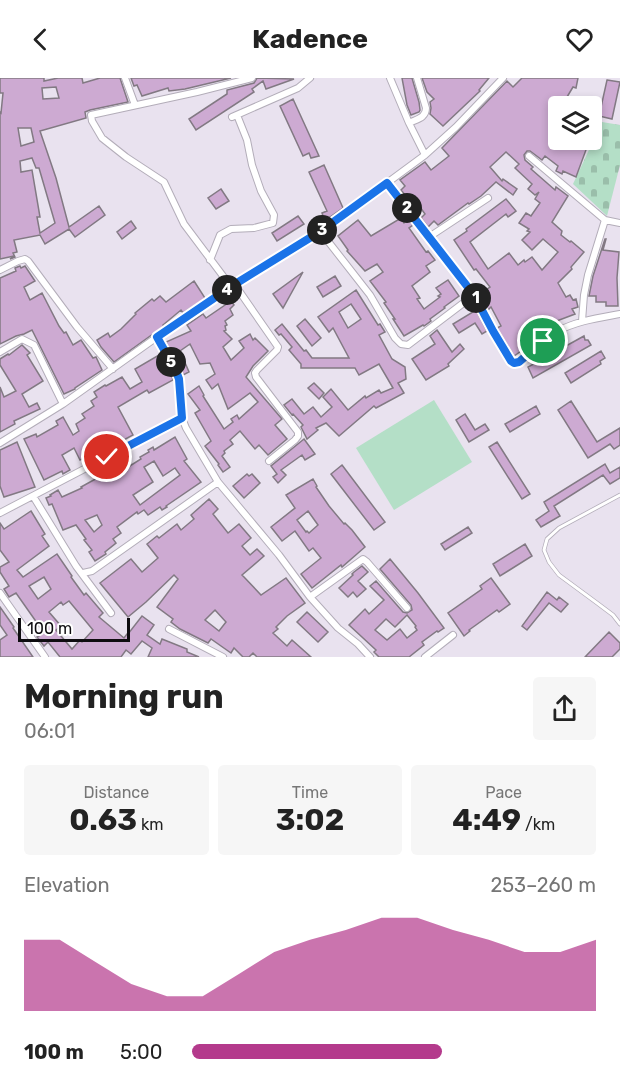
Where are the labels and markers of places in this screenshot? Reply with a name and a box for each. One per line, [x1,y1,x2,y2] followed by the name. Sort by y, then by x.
[392,193,422,223] pin: 2
[307,215,337,245] pin: 3
[212,275,242,305] pin: 4
[461,283,491,313] pin: 1
[517,315,568,366] pin
[156,347,186,377] pin: 5
[81,431,132,482] pin

